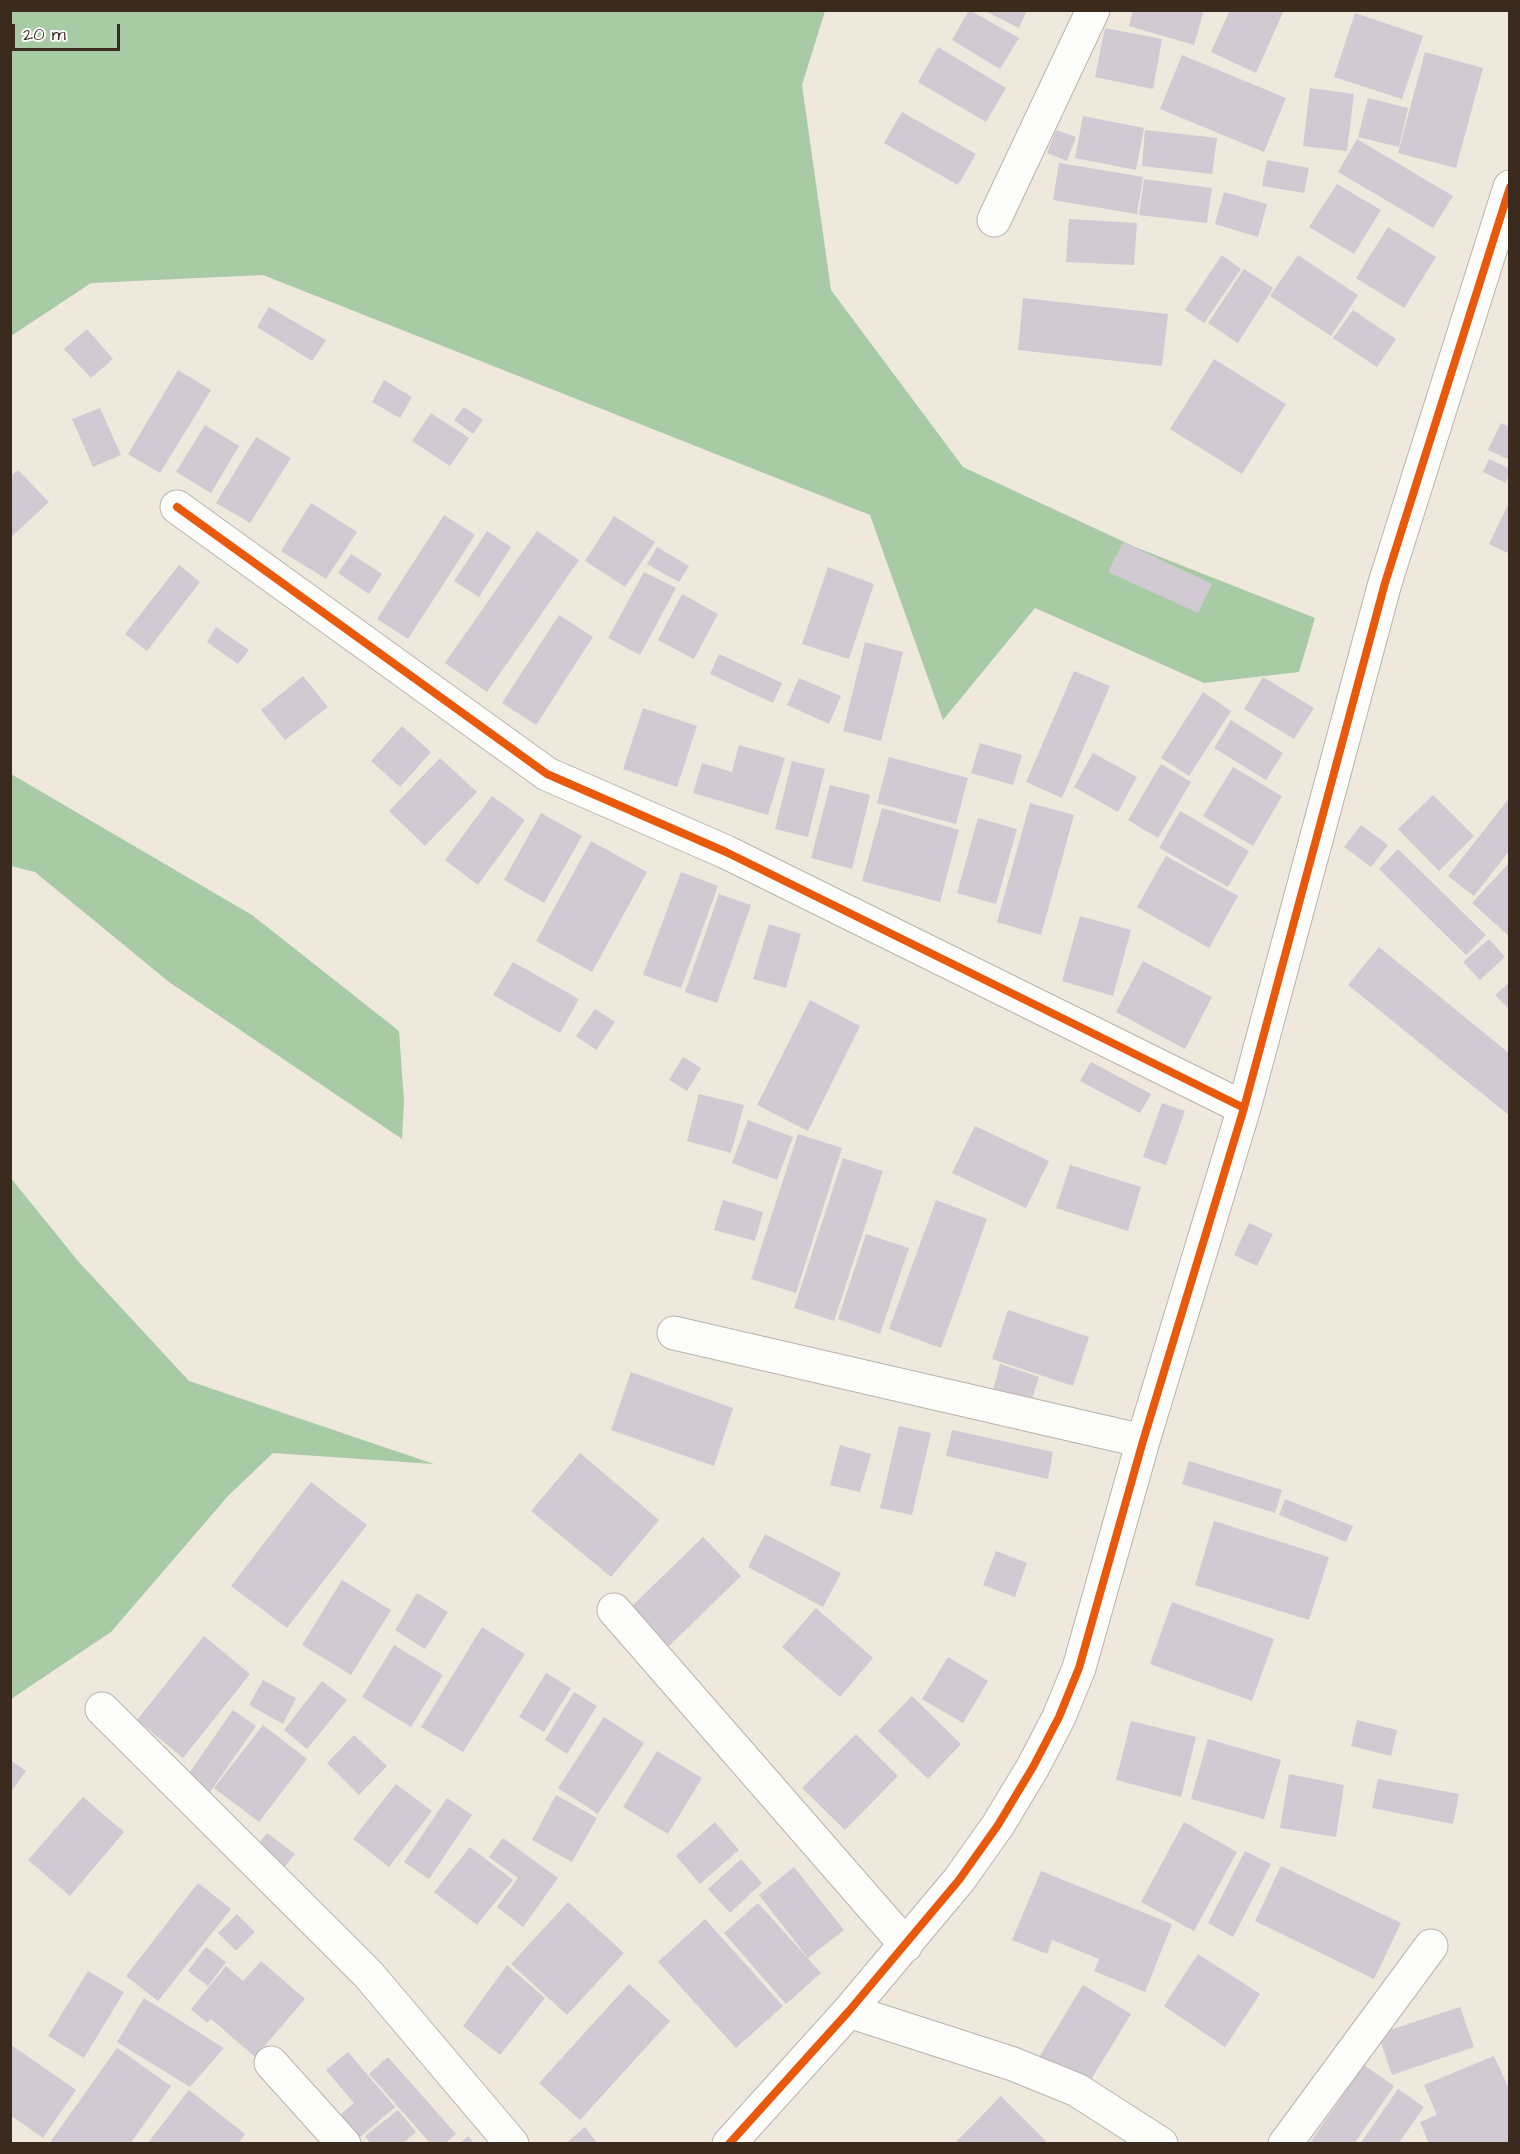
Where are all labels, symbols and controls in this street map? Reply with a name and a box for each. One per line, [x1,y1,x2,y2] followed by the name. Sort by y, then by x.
[15,12,123,50] scale bar
[23,22,66,47] text: 20 m

